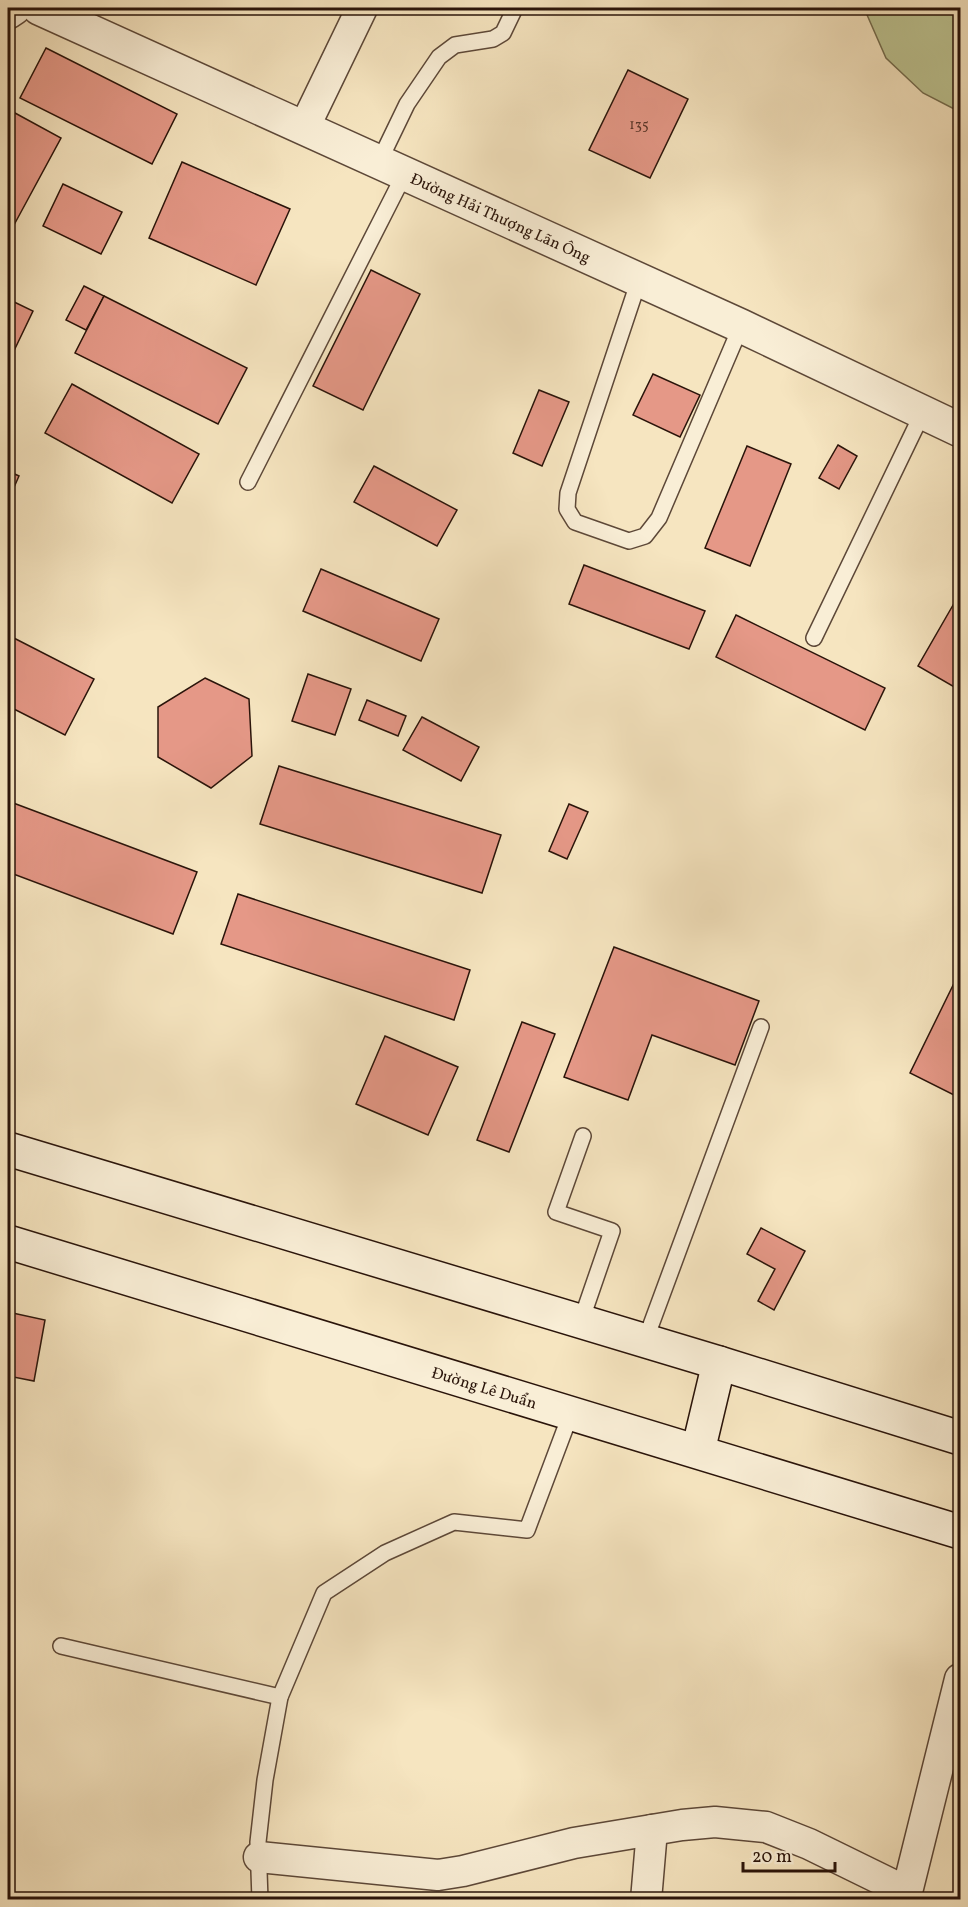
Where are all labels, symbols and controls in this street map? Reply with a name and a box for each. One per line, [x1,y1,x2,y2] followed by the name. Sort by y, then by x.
[629,116,649,135] house number: 135
[406,169,594,269] street label: Đường Hải Thượng Lãn Ông
[428,1363,539,1415] street label: Đường Lê Duẩn
[743,1835,834,1873] scale bar
[752,1845,792,1870] text: 20 m

